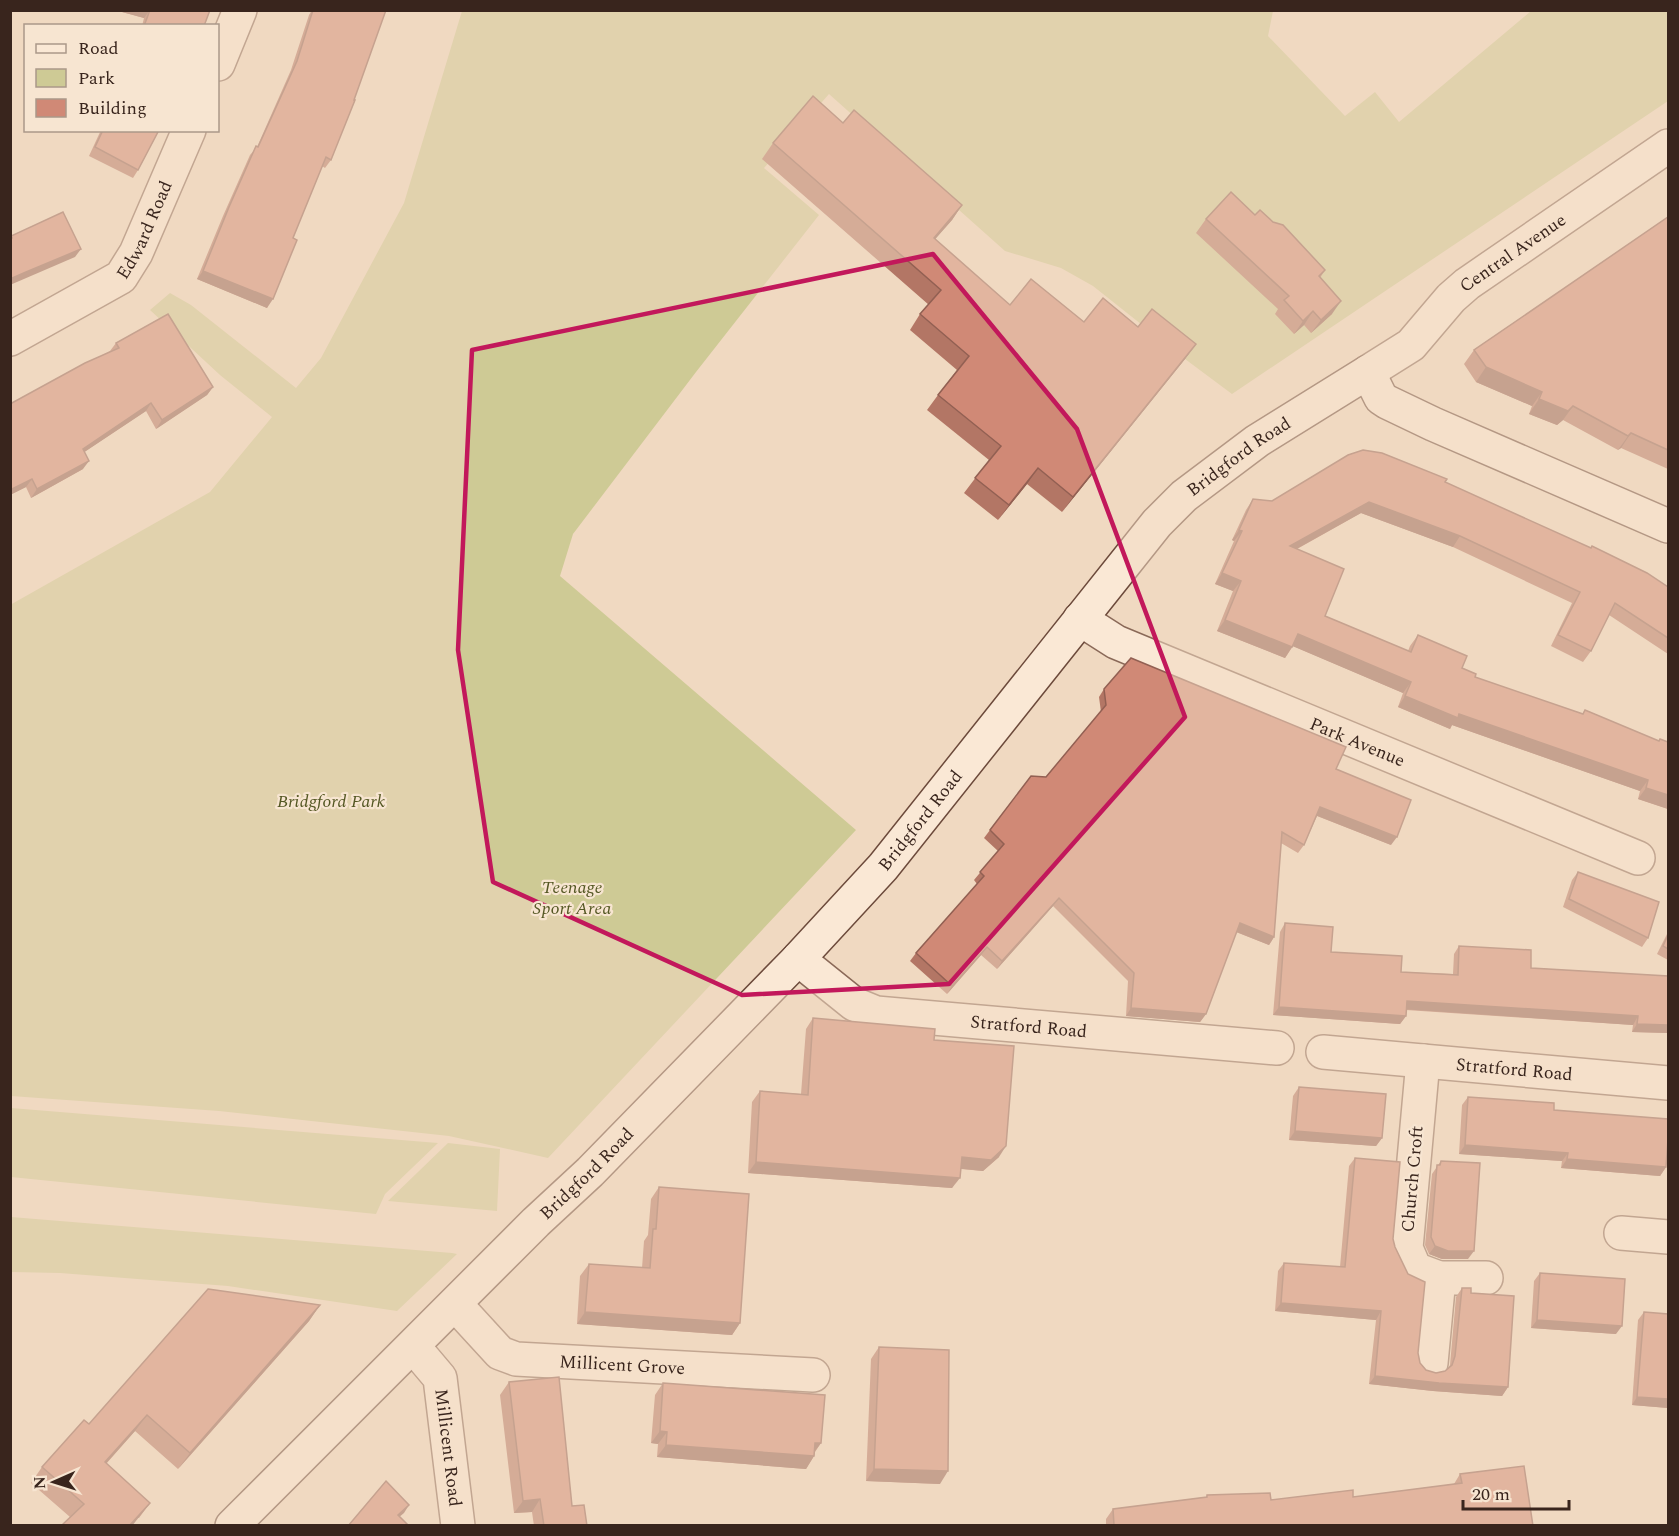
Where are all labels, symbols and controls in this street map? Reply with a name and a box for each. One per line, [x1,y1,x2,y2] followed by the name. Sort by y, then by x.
[24,24,219,132] legend
[78,35,119,62] text: Road
[78,65,115,92] text: Park
[78,95,147,122] text: Building
[110,176,180,285] street label: Edward Road
[1453,207,1572,299] street label: Central Avenue
[1181,410,1296,503] street label: Bridgford Road
[1305,711,1409,774] street label: Park Avenue
[872,764,969,877] street label: Bridgford Road
[277,788,386,815] park label: Bridgford Park
[533,874,611,922] park label: Teenage Sport Area
[969,1008,1088,1045] street label: Stratford Road
[1455,1051,1574,1088] street label: Stratford Road
[534,1122,640,1226] street label: Bridgford Road
[1394,1125,1431,1233] street label: Church Croft
[559,1348,686,1382] street label: Millicent Grove
[427,1387,469,1508] street label: Millicent Road
[24,1452,84,1512] north arrow
[1463,1473,1570,1511] scale bar
[28,1476,52,1490] text: N
[1472,1481,1510,1508] text: 20 m

